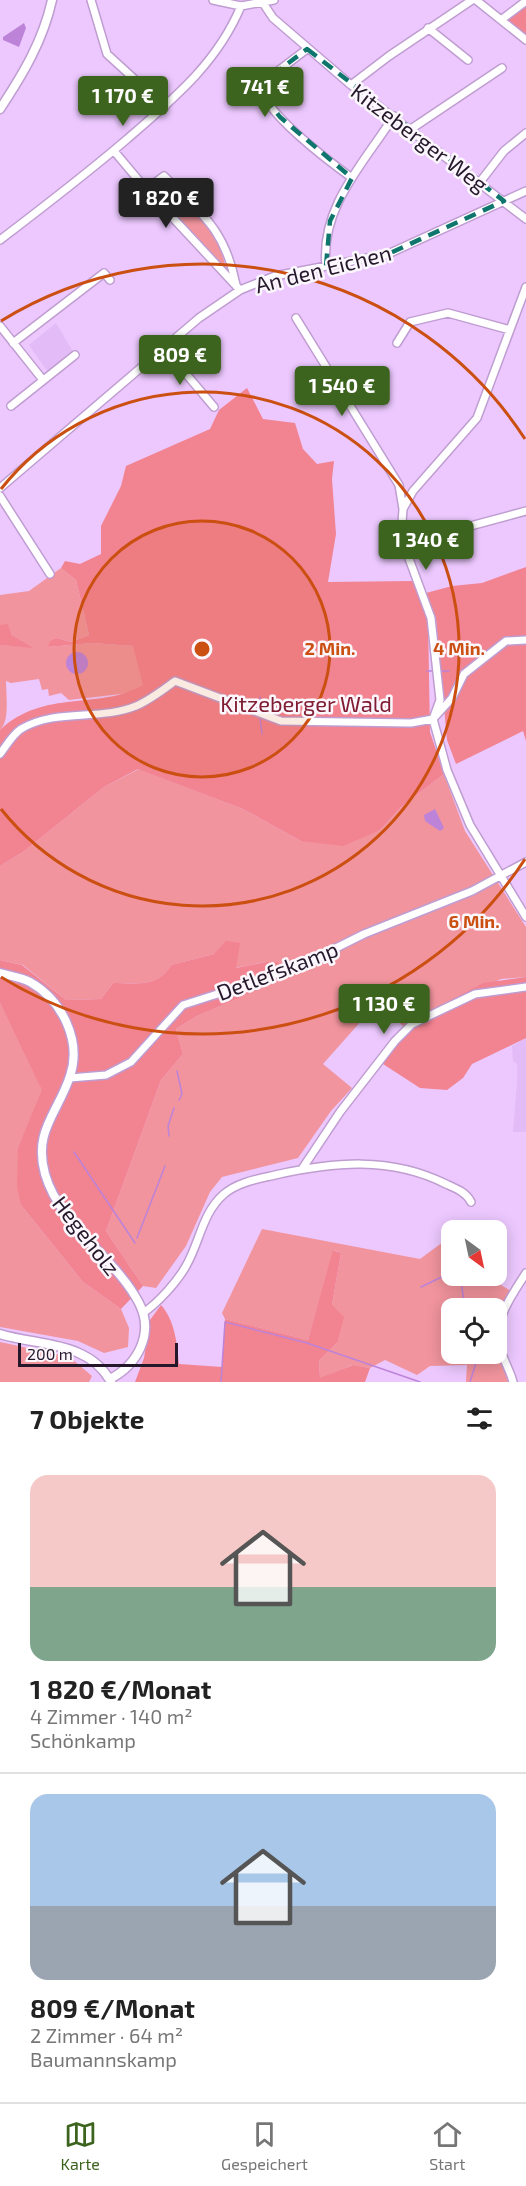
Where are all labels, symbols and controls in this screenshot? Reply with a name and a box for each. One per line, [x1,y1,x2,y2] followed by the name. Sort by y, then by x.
[223,67,307,118] pin: 741 €
[240,74,290,98] text: 741 €
[68,76,178,127] pin: 1 170 €
[346,77,494,197] street label: Kitzeberger Weg
[92,83,154,107] text: 1 170 €
[111,178,221,229] pin: 1 820 €
[133,185,199,209] text: 1 820 €
[252,239,394,297] street label: An den Eichen
[138,335,222,386] pin: 809 €
[153,342,207,366] text: 809 €
[287,366,397,417] pin: 1 540 €
[309,373,375,397] text: 1 540 €
[371,520,481,571] pin: 1 340 €
[393,527,459,551] text: 1 340 €
[305,637,356,659] text: 2 Min.
[433,637,485,659] text: 4 Min.
[192,639,212,659] centre of rings
[220,690,392,716] park label: Kitzeberger Wald
[448,910,500,932] text: 6 Min.
[213,935,341,1005] street label: Detlefskamp
[329,984,439,1035] pin: 1 130 €
[353,991,415,1015] text: 1 130 €
[48,1190,126,1280] street label: Hegeholz
[441,1220,507,1286] north arrow
[441,1220,507,1364] map controls
[441,1298,507,1364] button: locate
[18,1340,178,1368] scale bar
[27,1344,73,1363] text: 200 m
[463,1402,496,1435] icon: filters
[30,1403,144,1434] text: 7 Objekte
[209,1514,317,1622] icon: home
[30,1673,211,1704] text: 1 820 €/Monat
[30,1704,193,1728] text: 4 Zimmer · 140 m²
[30,1728,136,1752] text: Schönkamp
[209,1833,317,1941] icon: home
[30,1992,195,2023] text: 809 €/Monat
[30,2023,183,2047] text: 2 Zimmer · 64 m²
[30,2047,177,2071] text: Baumannskamp
[61,2118,100,2173] tab: Karte
[221,2118,308,2173] tab: Gespeichert
[429,2118,465,2173] tab: Start

